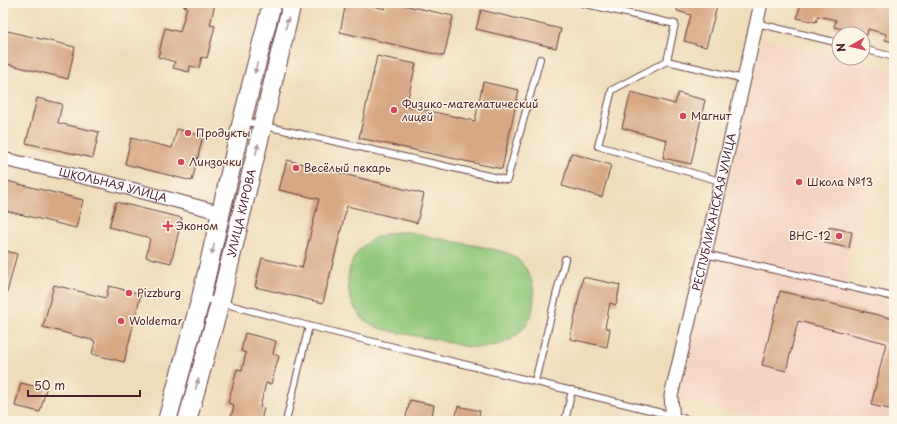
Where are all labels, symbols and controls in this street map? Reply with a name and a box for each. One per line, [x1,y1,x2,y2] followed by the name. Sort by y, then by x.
[285,16,291,29] one-way arrow
[831,26,871,66] north arrow
[832,42,850,53] text: N
[252,62,258,74] one-way arrow
[401,95,538,125] place label: Физико-математический лицей
[389,105,399,115] marker: Физико-математический лицей
[691,107,732,124] place label: Магнит
[678,111,688,121] marker: Магнит
[196,124,250,141] place label: Продукты
[183,128,193,138] marker: Продукты
[687,131,740,293] street label: РЕСПУБЛИКАНСКАЯ УЛИЦА
[254,143,260,155] one-way arrow
[189,153,242,170] place label: Линзочки
[176,157,186,167] marker: Линзочки
[304,159,391,176] place label: Весёлый пекарь
[57,163,170,206] street label: ШКОЛЬНАЯ УЛИЦА
[291,163,301,173] marker: Весёлый пекарь
[222,167,260,259] street label: УЛИЦА КИРОВА
[807,173,873,190] place label: Школа №13
[794,177,804,187] marker: Школа №13
[176,217,218,234] place label: Эконом
[163,221,173,231] marker: Эконом
[789,227,831,244] place label: ВНС-12
[834,231,844,241] marker: ВНС-12
[210,243,216,255] one-way arrow
[137,284,181,301] place label: Pizzburg
[124,288,134,298] marker: Pizzburg
[129,312,182,329] place label: Woldemar
[116,316,126,326] marker: Woldemar
[28,372,140,398] scale bar
[34,376,65,394] text: 50 m
[194,377,200,389] one-way arrow

